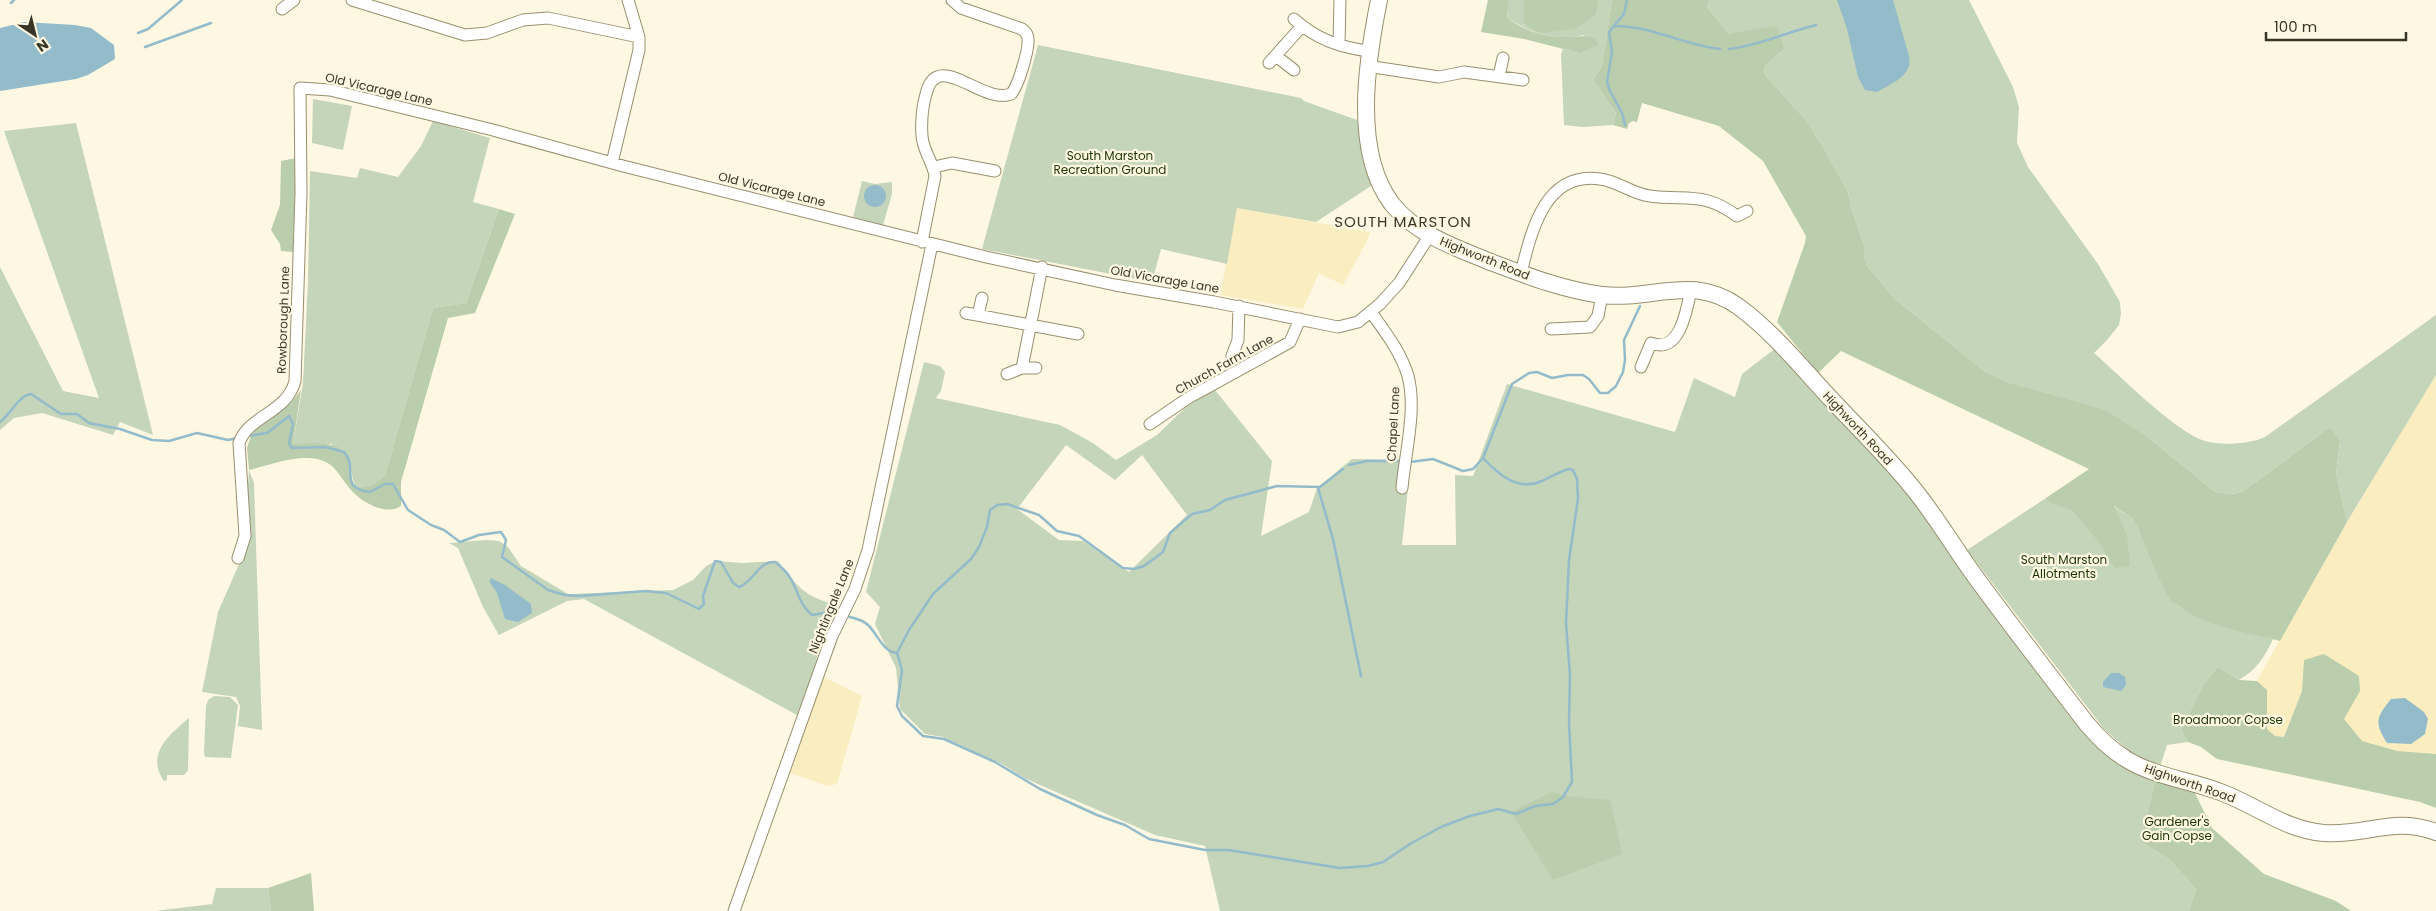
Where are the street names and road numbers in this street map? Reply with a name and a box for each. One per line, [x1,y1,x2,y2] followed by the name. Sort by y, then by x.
[324,68,434,110] street label: Old Vicarage Lane
[717,167,827,211] street label: Old Vicarage Lane
[1438,232,1532,284] street label: Highworth Road
[1109,261,1221,297] street label: Old Vicarage Lane
[273,266,293,374] street label: Rowborough Lane
[1172,330,1276,398] street label: Church Farm Lane
[1383,386,1403,462] street label: Chapel Lane
[1819,387,1897,469] street label: Highworth Road
[804,556,858,656] street label: Nightingale Lane
[2142,759,2238,807] street label: Highworth Road

